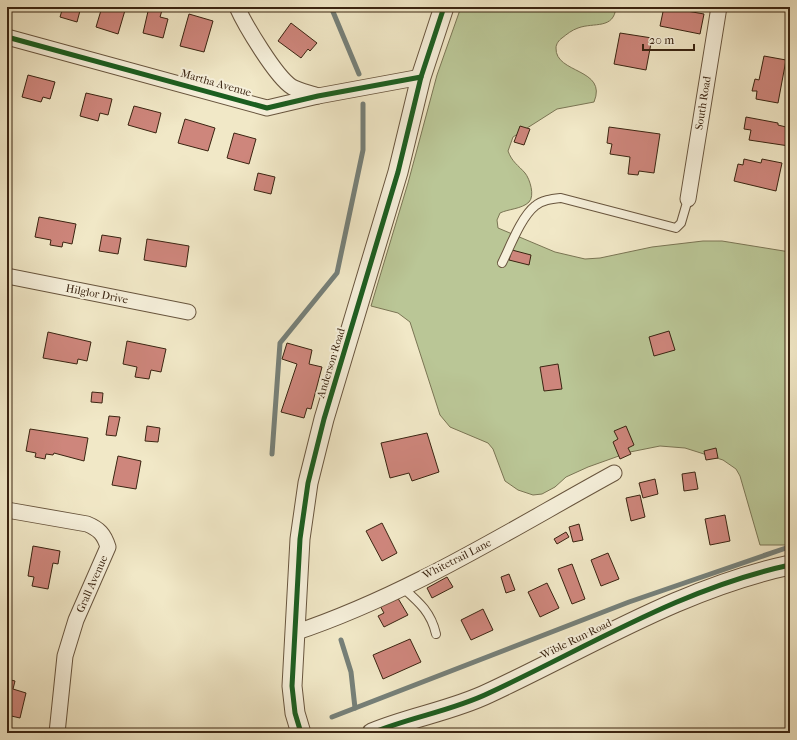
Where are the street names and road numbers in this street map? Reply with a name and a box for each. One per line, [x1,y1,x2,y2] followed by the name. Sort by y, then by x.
[179,67,253,99] street label: Martha Avenue
[692,74,714,131] street label: South Road
[65,282,130,307] street label: Hilglor Drive
[314,326,348,400] street label: Anderson Road
[420,536,494,582] street label: Whitetrail Lane
[74,553,111,615] street label: Grall Avenue
[537,616,615,662] street label: Wible Run Road

